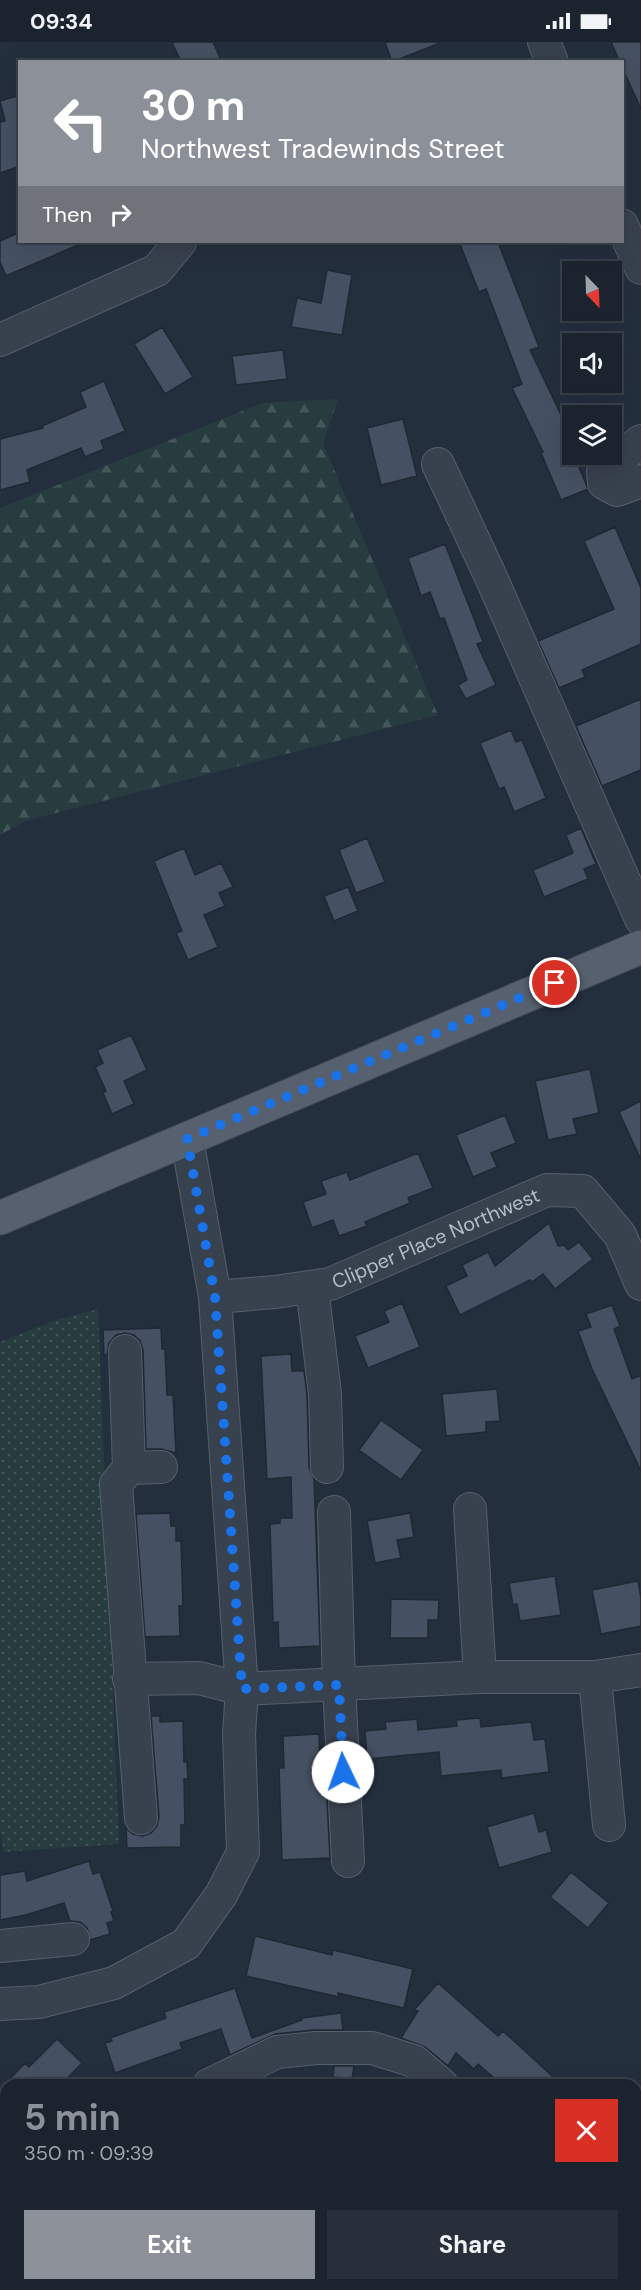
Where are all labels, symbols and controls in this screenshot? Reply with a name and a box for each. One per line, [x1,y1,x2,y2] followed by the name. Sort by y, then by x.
[30,7,93,36] text: 09:34
[141,78,245,133] text: 30 m
[42,84,120,162] icon: left
[141,131,505,166] text: Northwest Tradewinds Street
[104,198,137,231] icon: right
[42,200,92,229] text: Then
[562,261,622,321] north arrow
[562,261,622,465] map controls
[562,333,622,393] button: sound
[562,405,622,465] button: layers
[529,957,580,1008] pin
[538,966,571,999] icon: arrive
[328,1182,544,1295] street label: Clipper Place Northwest
[311,1740,375,1804] position arrow
[24,2094,121,2141] text: 5 min
[555,2099,618,2162] button: close
[24,2140,154,2166] text: 350 m · 09:39
[24,2210,315,2279] button: Exit
[327,2210,618,2279] button: Share

